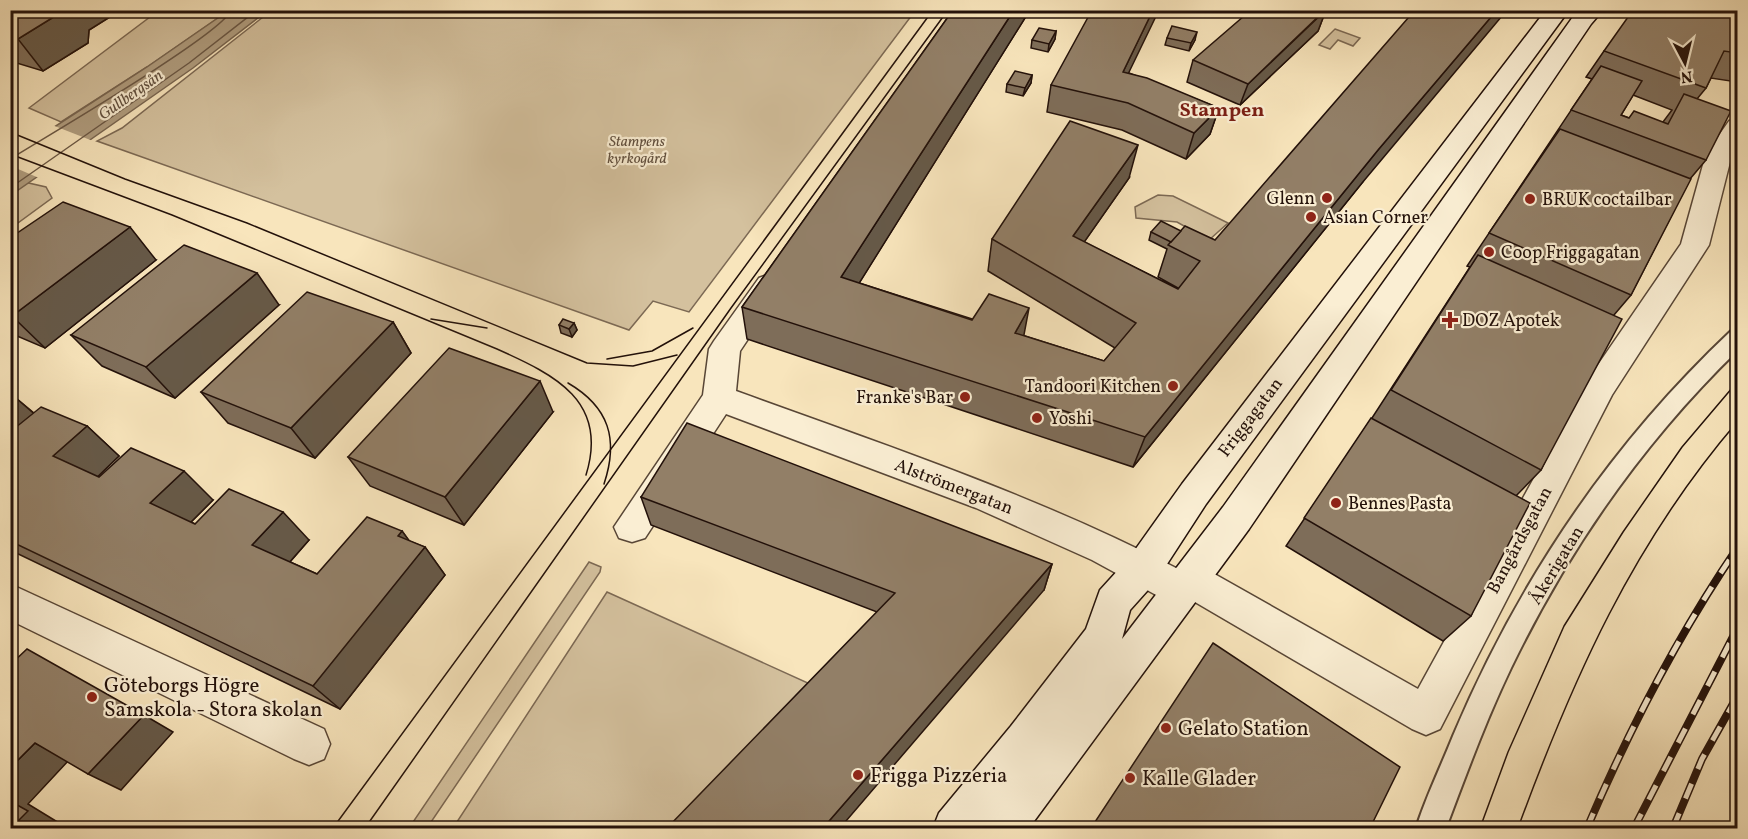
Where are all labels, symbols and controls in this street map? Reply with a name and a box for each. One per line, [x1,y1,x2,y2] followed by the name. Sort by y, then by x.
[1655,33,1715,93] north arrow
[1679,64,1694,88] text: N
[94,65,168,126] water label: Gullbergsån
[1180,97,1264,125] district label: Stampen
[607,132,667,170] park label: Stampens kyrkogård
[1266,187,1315,212] place label: Glenn
[1542,188,1672,213] place label: BRUK coctailbar
[1320,191,1334,205] marker: Glenn
[1523,192,1537,206] marker: BRUK coctailbar
[1323,206,1428,231] place label: Asian Corner
[1304,210,1318,224] marker: Asian Corner
[1501,241,1640,266] place label: Coop Friggagatan
[1482,245,1496,259] marker: Coop Friggagatan
[1462,309,1560,334] place label: DOZ Apotek
[1443,313,1457,327] marker: DOZ Apotek
[1213,373,1290,463] street label: Friggagatan
[1025,375,1161,400] place label: Tandoori Kitchen
[1166,379,1180,393] marker: Tandoori Kitchen
[856,386,953,411] place label: Franke's Bar
[958,390,972,404] marker: Franke's Bar
[1049,407,1092,432] place label: Yoshi
[1030,411,1044,425] marker: Yoshi
[891,453,1017,522] street label: Alströmergatan
[1481,482,1559,599] street label: Bangårdsgatan
[1348,492,1452,517] place label: Bennes Pasta
[1329,496,1343,510] marker: Bennes Pasta
[1524,522,1591,610] street label: Åkerigatan
[104,672,323,725] place label: Göteborgs Högre Samskola - Stora skolan
[85,690,99,704] marker: Göteborgs Högre Samskola - Stora skolan
[1178,715,1309,744] place label: Gelato Station
[1159,721,1173,735] marker: Gelato Station
[870,762,1008,791] place label: Frigga Pizzeria
[1142,765,1256,794] place label: Kalle Glader
[851,768,865,782] marker: Frigga Pizzeria
[1123,771,1137,785] marker: Kalle Glader

